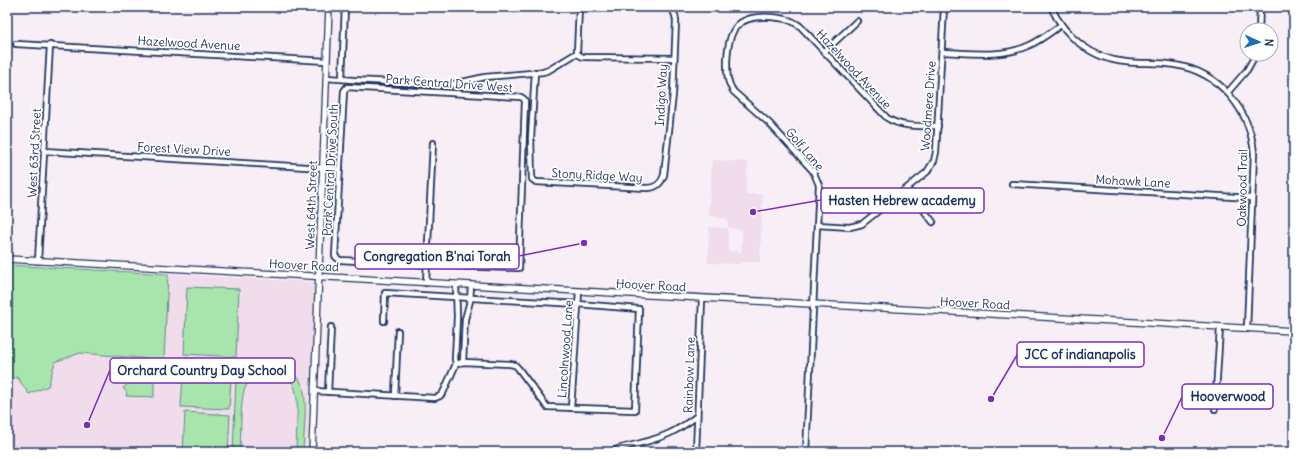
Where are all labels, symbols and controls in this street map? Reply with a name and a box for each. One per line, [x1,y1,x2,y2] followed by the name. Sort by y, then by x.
[1239,22,1279,62] north arrow
[813,26,895,112] street label: Hazelwood Avenue
[137,33,241,53] street label: Hazelwood Avenue
[1262,38,1276,47] text: N
[917,60,939,152] street label: Woodmere Drive
[652,64,670,126] street label: Indigo Way
[385,71,513,95] street label: Park Central Drive West
[319,103,341,236] street label: Park Central Drive South
[24,108,44,198] street label: West 63rd Street
[783,124,827,174] street label: Golf Lane
[137,139,231,159] street label: Forest View Drive
[1234,149,1250,227] street label: Oakwood Trail
[302,160,320,250] street label: West 64th Street
[551,165,643,185] street label: Stony Ridge Way
[1095,172,1171,190] street label: Mohawk Lane
[821,188,984,213] callout: Hasten Hebrew academy
[828,192,976,209] text: Hasten Hebrew academy
[355,244,519,269] callout: Congregation B'nai Torah
[363,248,511,265] text: Congregation B'nai Torah
[269,256,339,274] street label: Hoover Road
[616,276,686,294] street label: Hoover Road
[940,294,1010,312] street label: Hoover Road
[554,300,576,398] street label: Lincolnwood Lane
[680,337,698,413] street label: Rainbow Lane
[1017,342,1144,367] callout: JCC of indianapolis
[1024,346,1136,363] text: JCC of indianapolis
[110,358,295,383] callout: Orchard Country Day School
[117,362,287,379] text: Orchard Country Day School
[1182,384,1273,409] callout: Hooverwood
[1190,388,1266,405] text: Hooverwood

